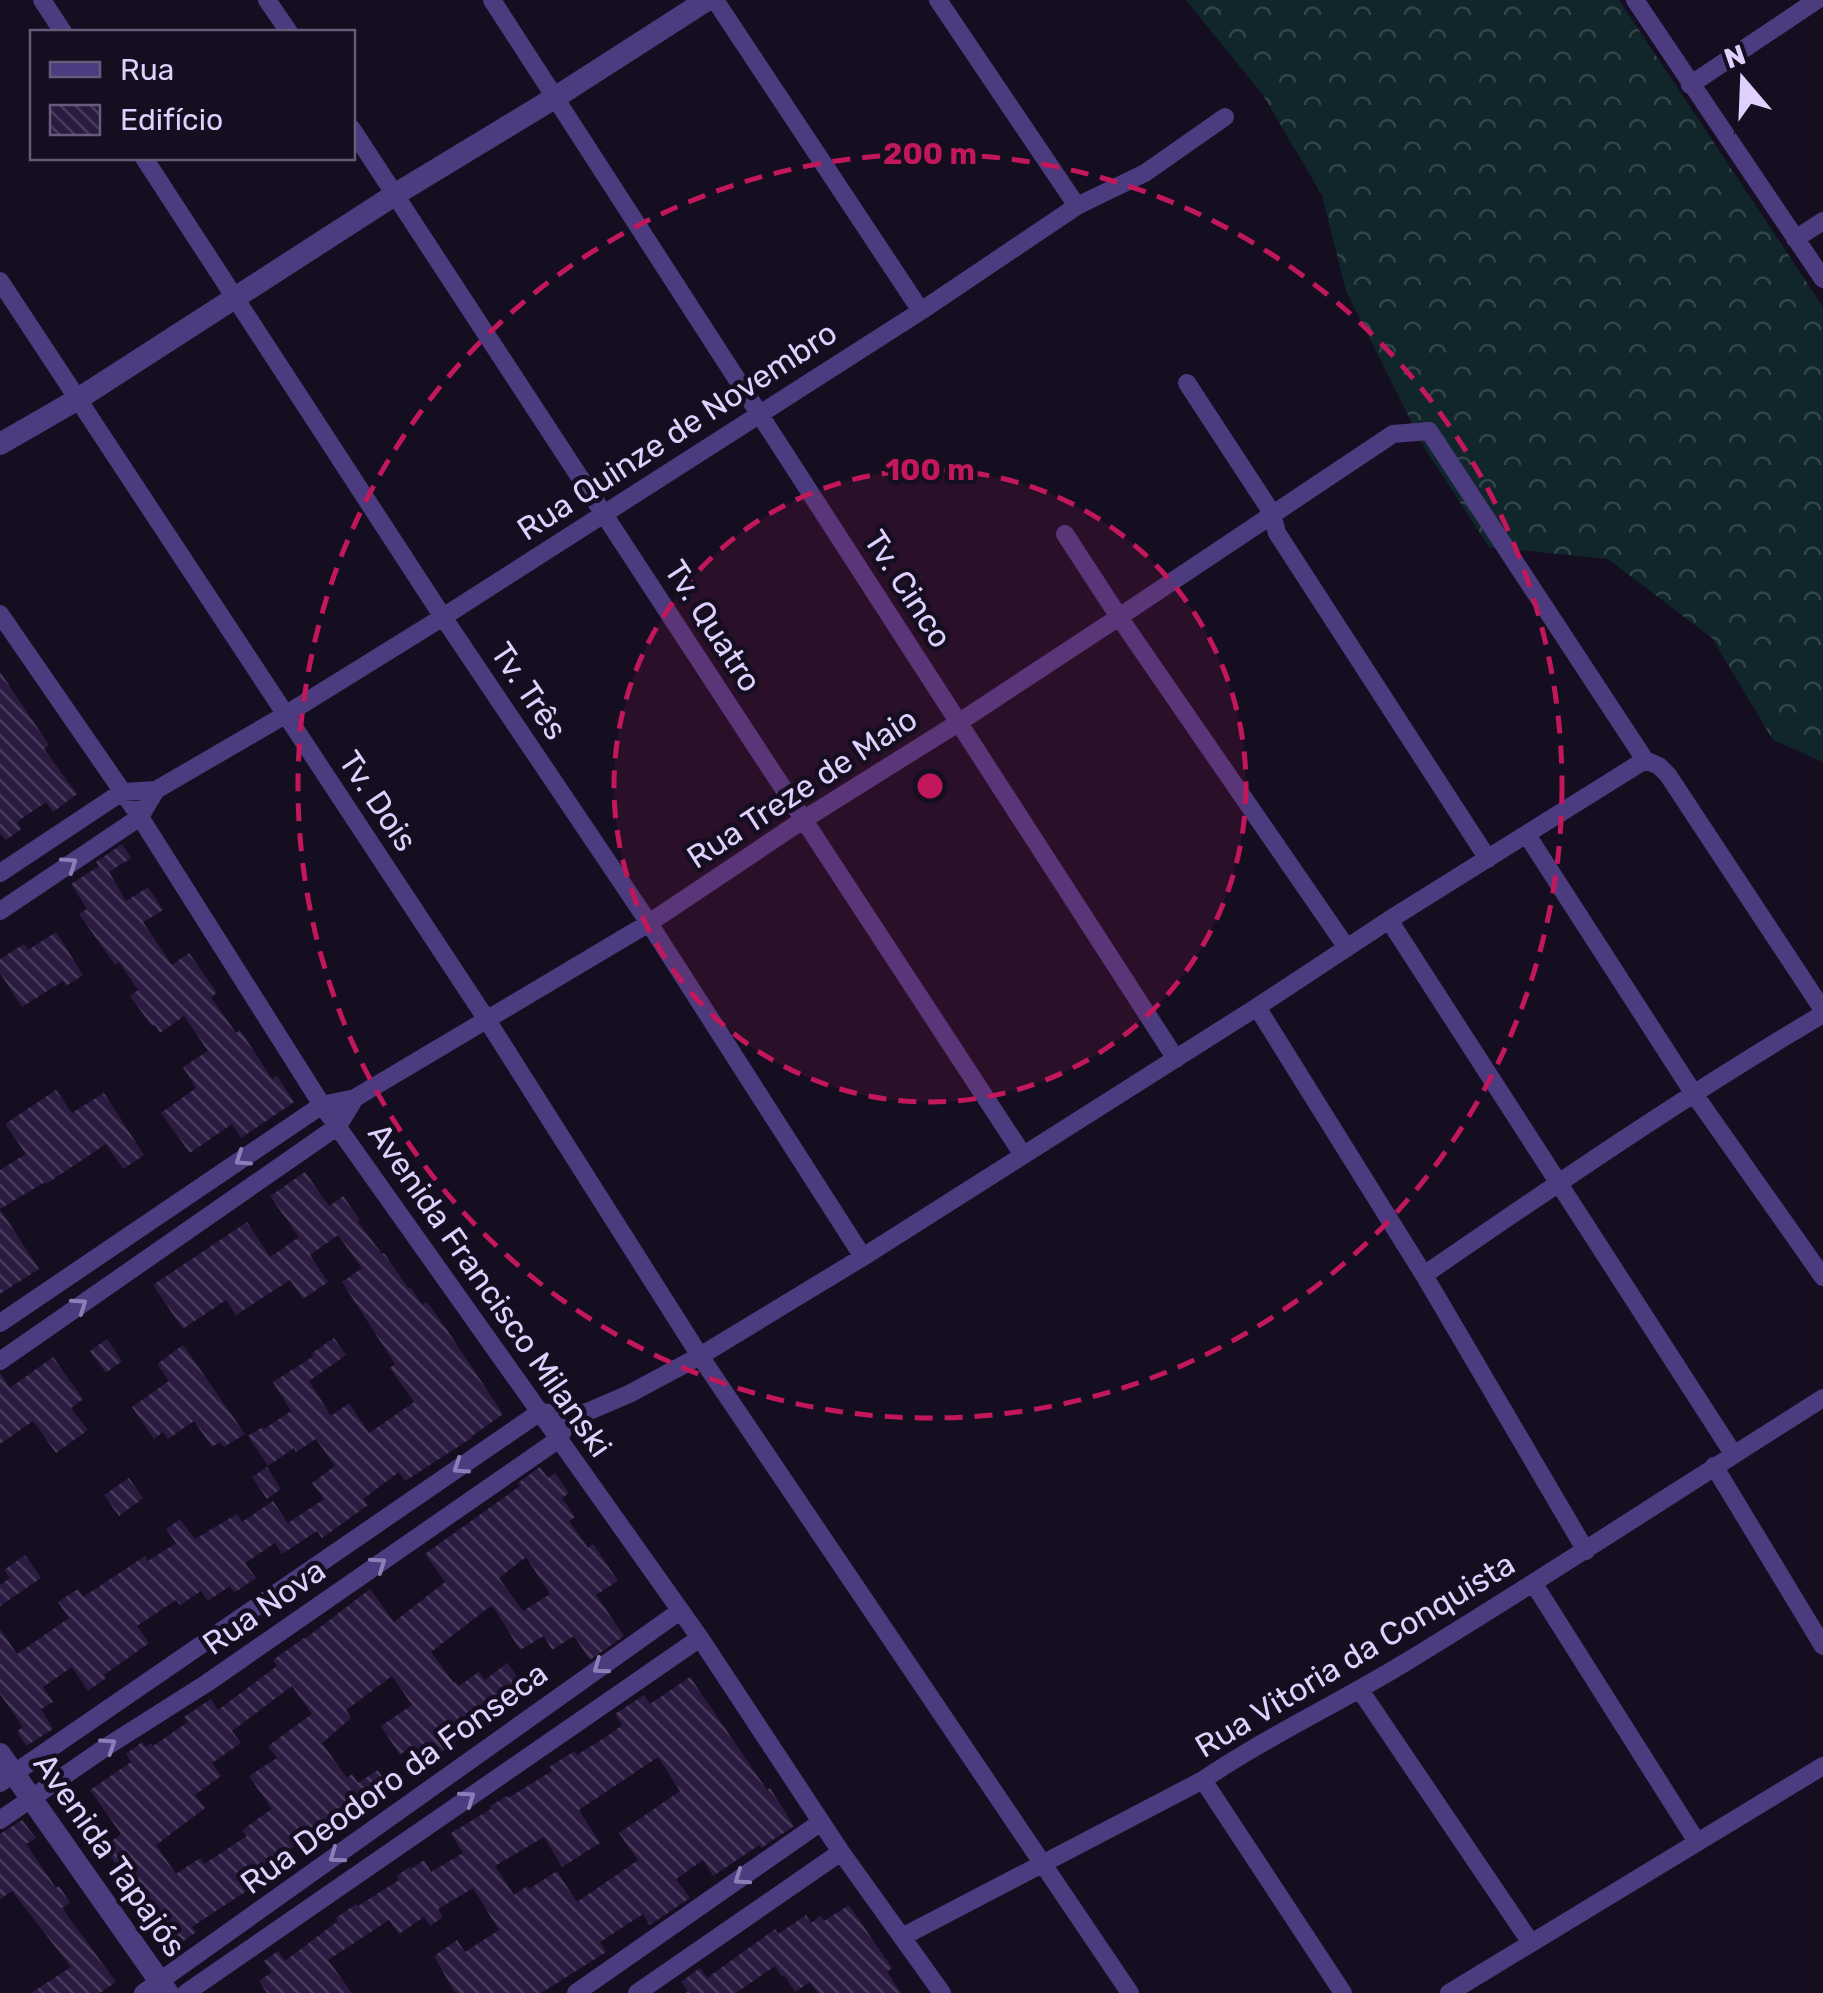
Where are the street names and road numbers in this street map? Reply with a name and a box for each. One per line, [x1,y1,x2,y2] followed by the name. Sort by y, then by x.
[510,313,844,549] street label: Rua Quinze de Novembro
[856,523,960,655] street label: Tv. Cinco
[656,553,770,699] street label: Tv. Quatro
[483,635,575,747] street label: Tv. Três
[680,700,924,876] street label: Rua Treze de Maio
[331,744,425,858] street label: Tv. Dois
[360,1116,620,1464] street label: Avenida Francisco Milanski
[1188,1544,1522,1766] street label: Rua Vitoria da Conquista
[196,1551,332,1663] street label: Rua Nova
[233,1654,555,1902] street label: Rua Deodoro da Fonseca
[26,1746,194,1964] street label: Avenida Tapajós

